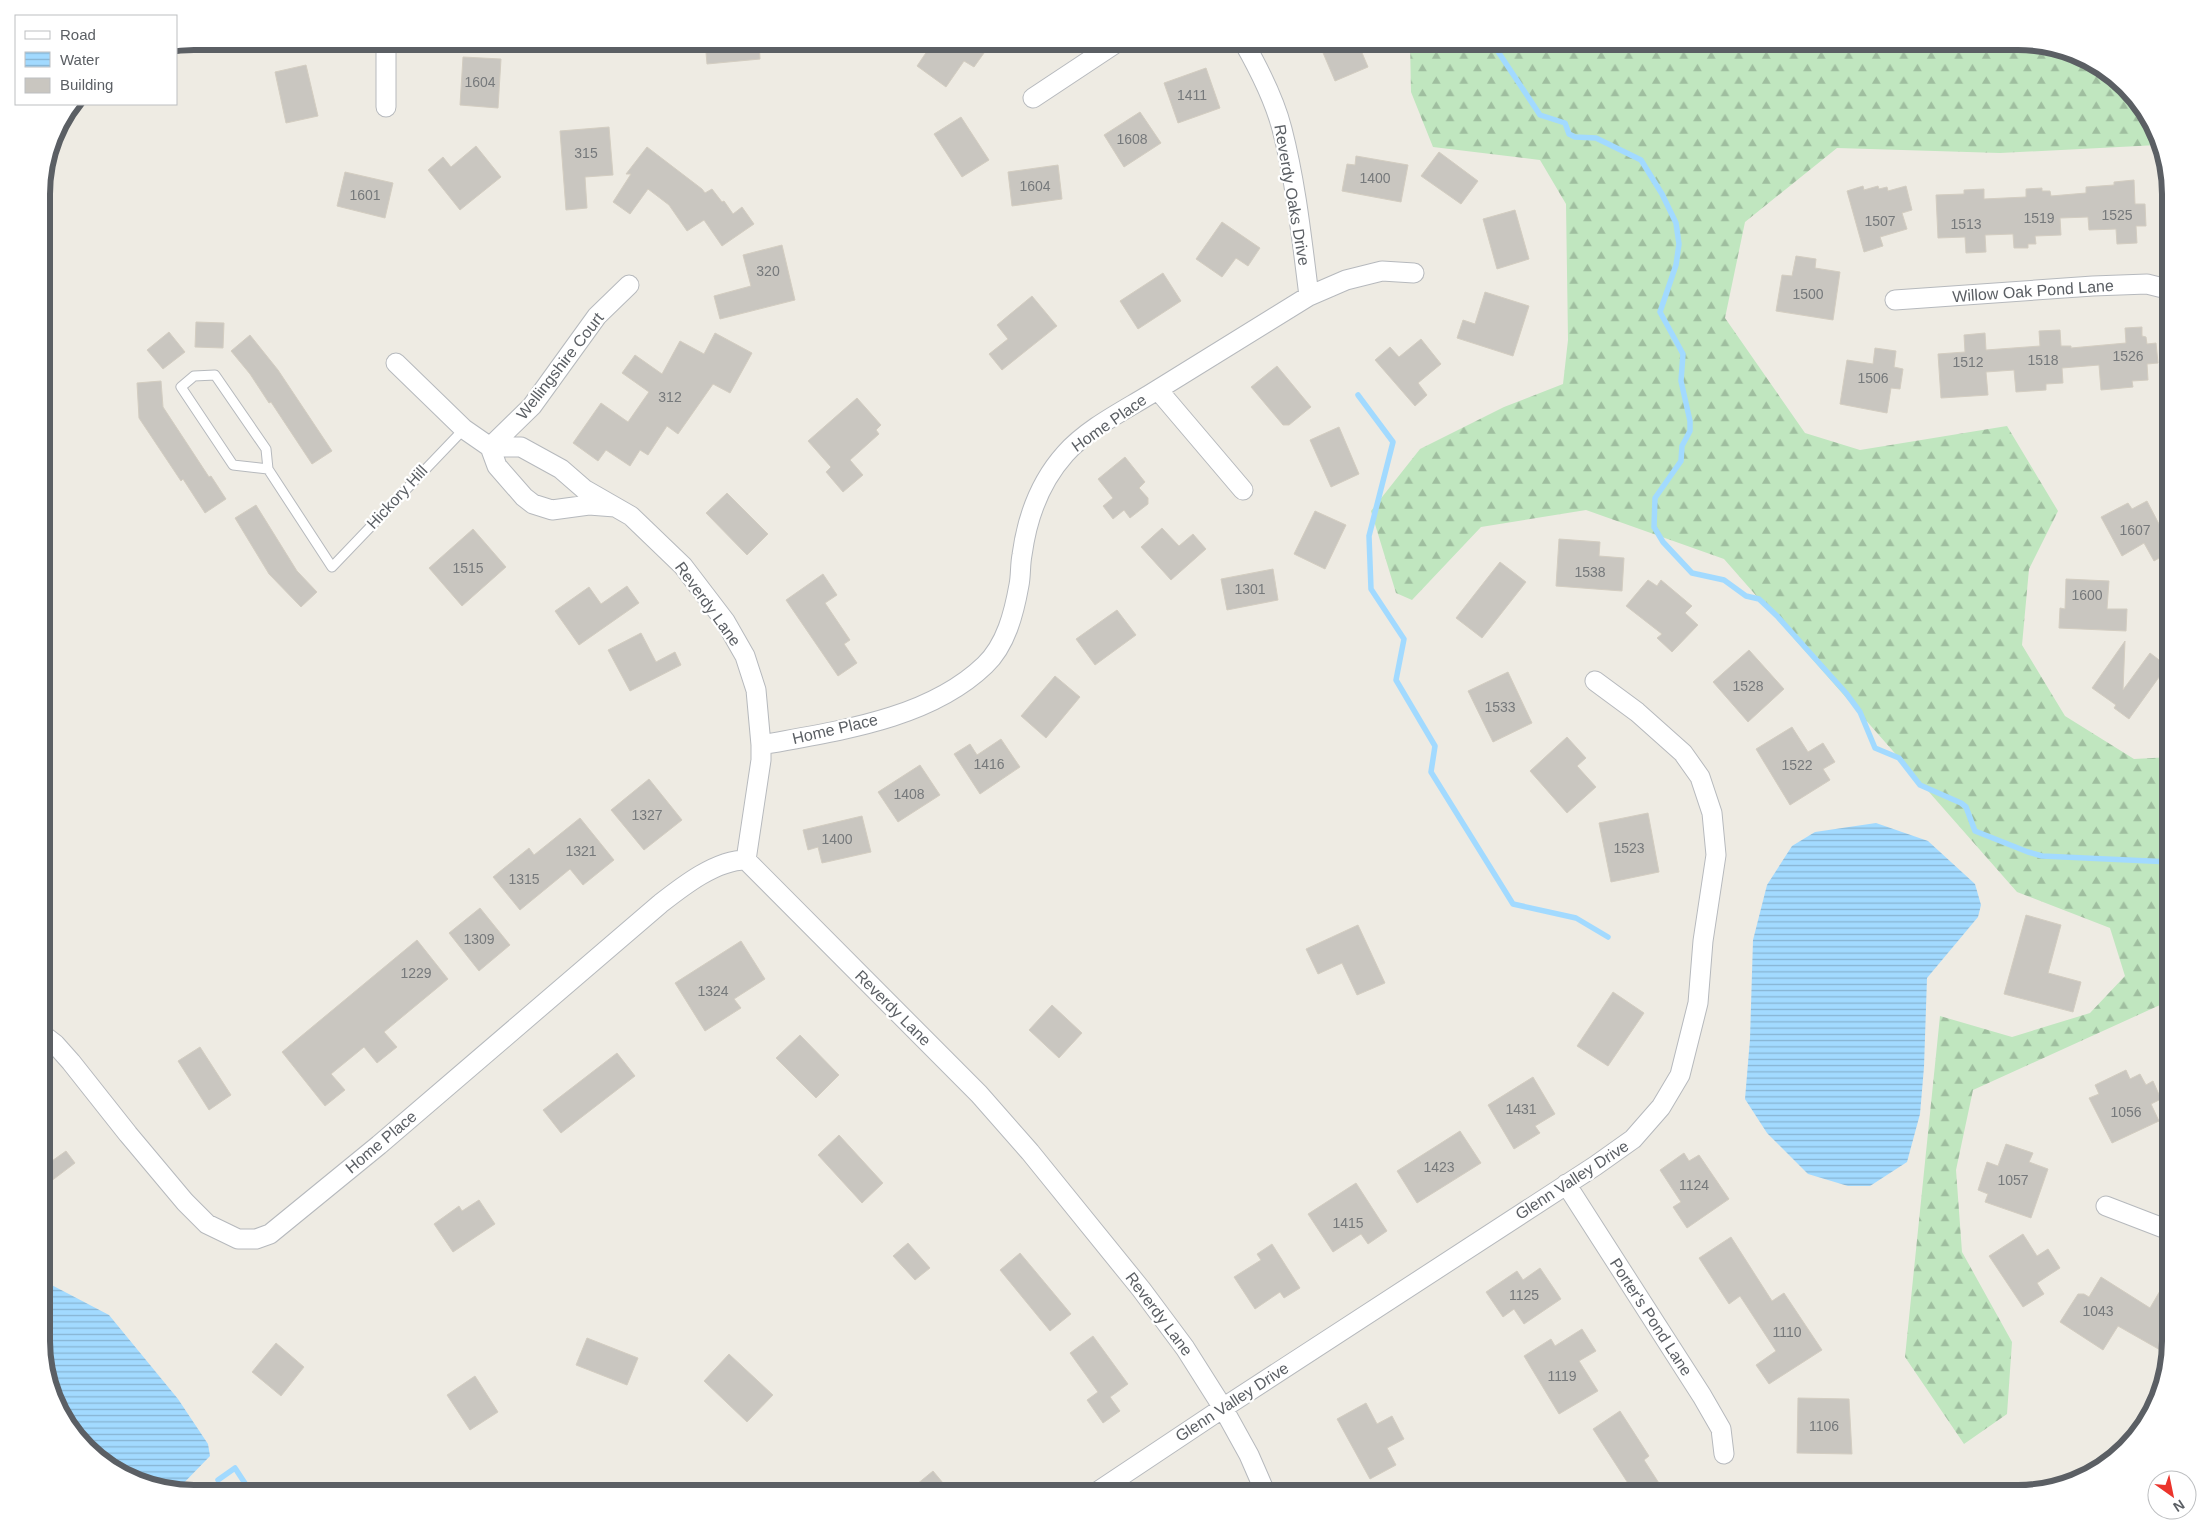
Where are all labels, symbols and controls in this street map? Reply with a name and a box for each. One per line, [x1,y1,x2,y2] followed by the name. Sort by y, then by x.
[15,15,178,105] legend
[60,26,96,43] text: Road
[60,51,99,68] text: Water
[464,74,496,90] house number: 1604
[60,76,113,93] text: Building
[1177,87,1207,103] house number: 1411
[1271,123,1313,267] street label: Reverdy Oaks Drive
[1116,131,1148,147] house number: 1608
[574,145,598,161] house number: 315
[1359,170,1391,186] house number: 1400
[1019,178,1051,194] house number: 1604
[349,187,381,203] house number: 1601
[2101,207,2133,223] house number: 1525
[2023,210,2055,226] house number: 1519
[1864,213,1896,229] house number: 1507
[1950,216,1982,232] house number: 1513
[756,263,780,279] house number: 320
[1952,277,2114,305] street label: Willow Oak Pond Lane
[1792,286,1824,302] house number: 1500
[513,309,607,423] street label: Wellingshire Court
[2112,348,2144,364] house number: 1526
[2027,352,2059,368] house number: 1518
[1952,354,1984,370] house number: 1512
[1857,370,1889,386] house number: 1506
[658,389,682,405] house number: 312
[1068,391,1150,455] street label: Home Place
[364,462,430,532] street label: Hickory Hill
[2119,522,2151,538] house number: 1607
[672,559,744,649] street label: Reverdy Lane
[452,560,484,576] house number: 1515
[1574,564,1606,580] house number: 1538
[1234,581,1266,597] house number: 1301
[2071,587,2103,603] house number: 1600
[1732,678,1764,694] house number: 1528
[1484,699,1516,715] house number: 1533
[791,711,879,747] street label: Home Place
[973,756,1005,772] house number: 1416
[1781,757,1813,773] house number: 1522
[893,786,925,802] house number: 1408
[631,807,663,823] house number: 1327
[821,831,853,847] house number: 1400
[1613,840,1645,856] house number: 1523
[565,843,597,859] house number: 1321
[508,871,540,887] house number: 1315
[463,931,495,947] house number: 1309
[400,965,432,981] house number: 1229
[852,967,934,1049] street label: Reverdy Lane
[697,983,729,999] house number: 1324
[1505,1101,1537,1117] house number: 1431
[2110,1104,2142,1120] house number: 1056
[342,1107,420,1177] street label: Home Place
[1512,1137,1632,1223] street label: Glenn Valley Drive
[1423,1159,1455,1175] house number: 1423
[1997,1172,2029,1188] house number: 1057
[1679,1177,1709,1193] house number: 1124
[1332,1215,1364,1231] house number: 1415
[1607,1255,1695,1379] street label: Porter's Pond Lane
[1122,1269,1196,1359] street label: Reverdy Lane
[1509,1287,1539,1303] house number: 1125
[2082,1303,2114,1319] house number: 1043
[1772,1324,1802,1340] house number: 1110
[1172,1359,1292,1445] street label: Glenn Valley Drive
[1547,1368,1577,1384] house number: 1119
[1809,1418,1839,1434] house number: 1106
[2147,1470,2197,1520] north arrow
[2170,1496,2188,1515] text: N

